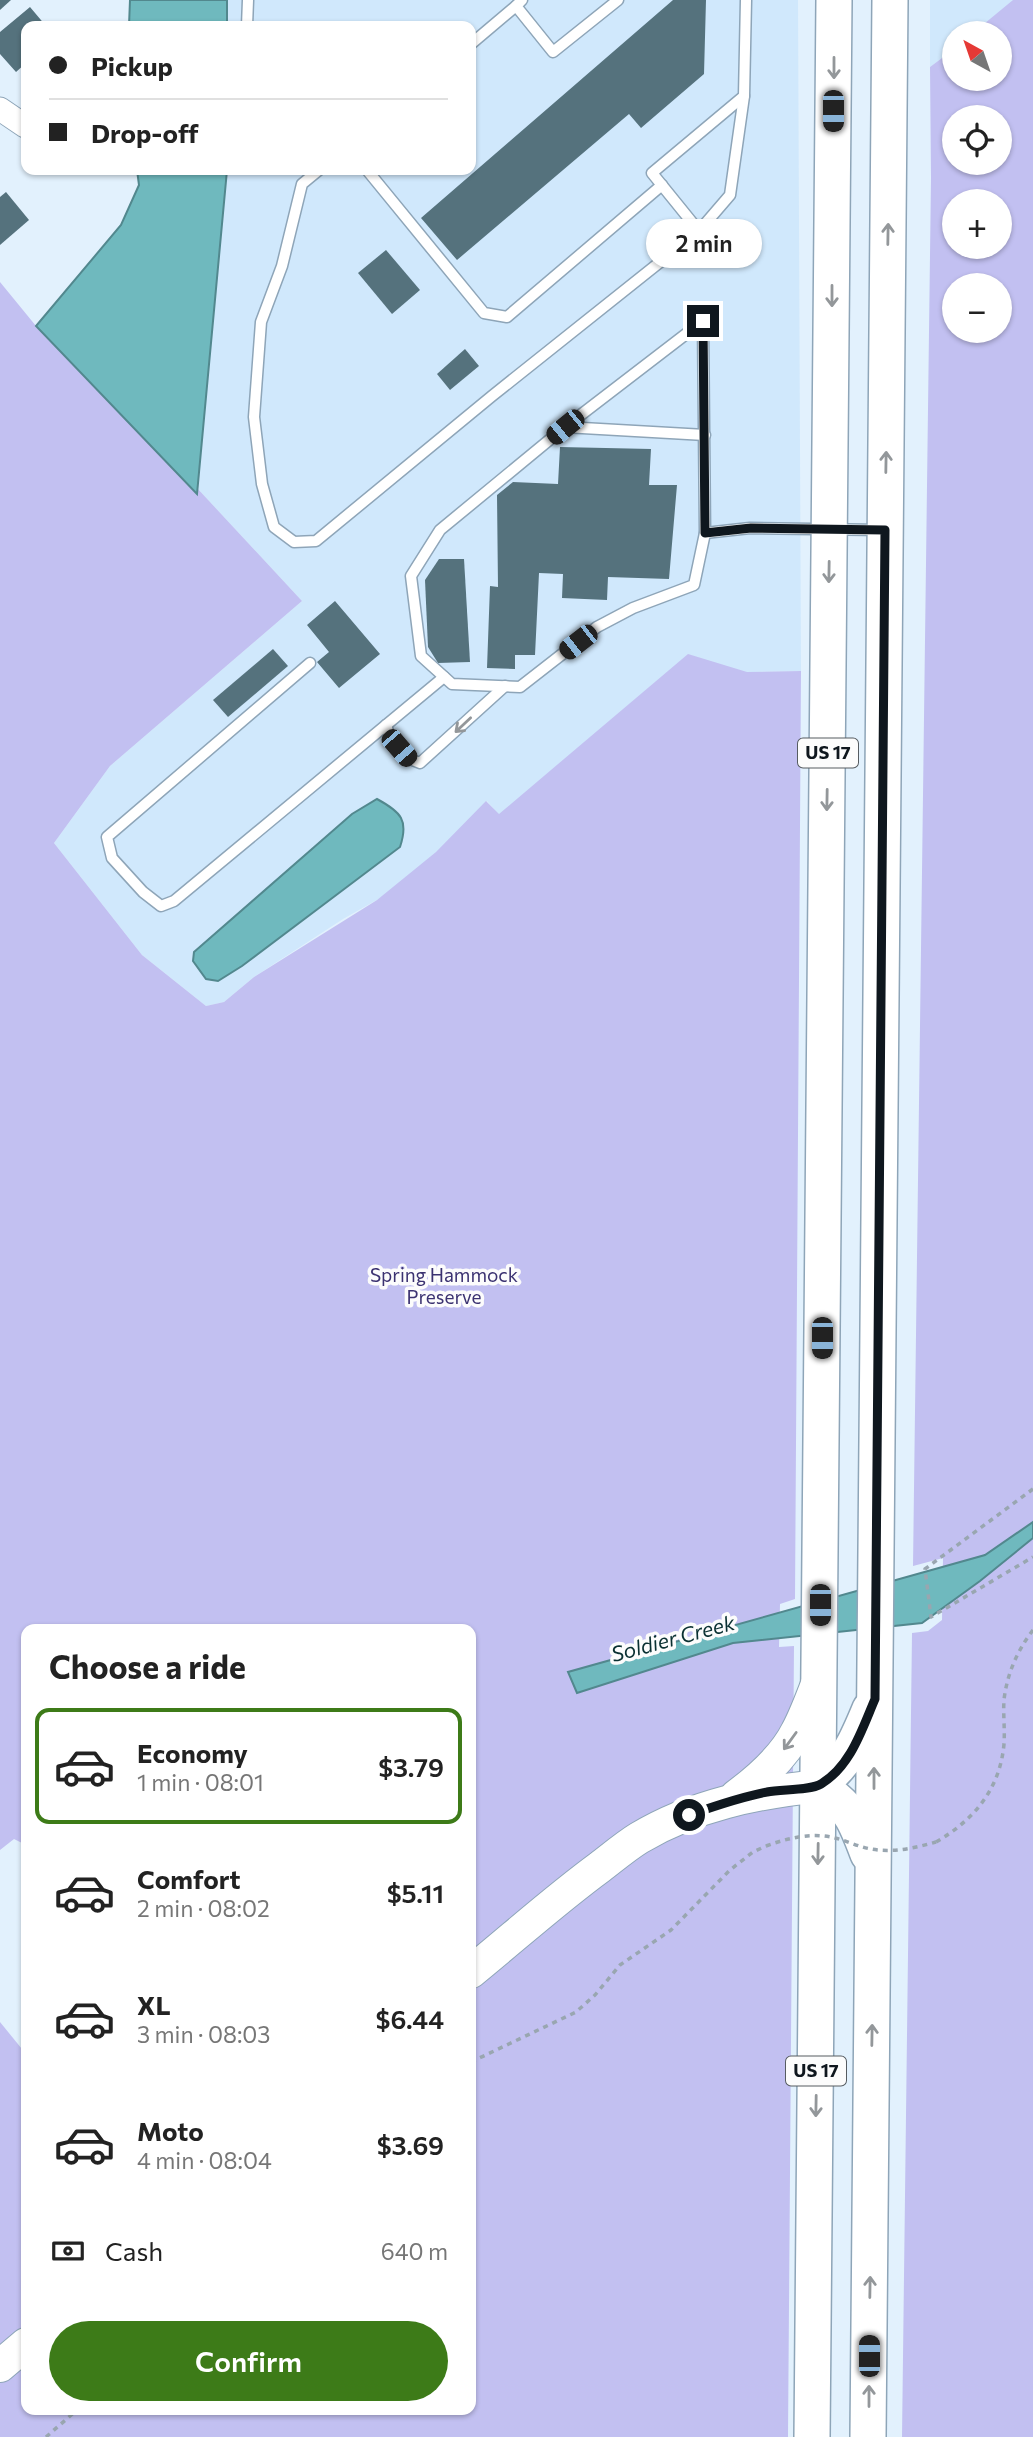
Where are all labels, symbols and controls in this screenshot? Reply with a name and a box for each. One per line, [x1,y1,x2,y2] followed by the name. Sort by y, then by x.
[942,21,1012,91] north arrow
[942,21,1012,343] map controls
[91,50,173,81] text: Pickup
[827,56,840,79] one-way arrow
[823,90,844,132] car
[942,105,1012,175] button: locate
[91,117,198,148] text: Drop-off
[942,189,1012,259] button: +
[645,219,761,268] callout: 2 min
[881,223,895,246] one-way arrow
[676,229,732,257] text: 2 min
[942,273,1012,343] button: −
[825,284,839,307] one-way arrow
[687,305,719,337] route end
[543,406,588,448] car
[879,450,892,473] one-way arrow
[822,560,836,583] one-way arrow
[555,621,602,663] car
[454,717,472,733] one-way arrow
[378,725,421,771] car
[798,738,858,768] road number: US 17
[820,788,834,811] one-way arrow
[370,1263,518,1308] park label: Spring Hammock Preserve
[812,1317,833,1359] car
[810,1584,831,1626] car
[608,1609,738,1666] water label: Soldier Creek
[49,1646,246,1686] text: Choose a ride
[782,1732,797,1750] one-way arrow
[53,1735,116,1798] icon: car
[137,1737,248,1768] text: Economy
[378,1751,444,1782] text: $3.79
[867,1767,881,1790] one-way arrow
[137,1768,264,1796] text: 1 min · 08:01
[673,1799,705,1831] route start
[811,1842,825,1865] one-way arrow
[53,1861,116,1924] icon: car
[137,1863,240,1894] text: Comfort
[387,1877,444,1908] text: $5.11
[137,1894,270,1922] text: 2 min · 08:02
[53,1987,116,2050] icon: car
[137,1989,171,2020] text: XL
[376,2003,444,2034] text: $6.44
[137,2020,270,2048] text: 3 min · 08:03
[865,2024,879,2047] one-way arrow
[786,2056,846,2085] road number: US 17
[809,2094,822,2117] one-way arrow
[53,2113,116,2176] icon: car
[137,2115,204,2146] text: Moto
[377,2129,444,2160] text: $3.69
[137,2146,272,2174] text: 4 min · 08:04
[49,2232,87,2270] icon: cash
[105,2235,163,2266] text: Cash
[381,2237,448,2265] text: 640 m
[863,2276,876,2299] one-way arrow
[49,2321,448,2401] button: Confirm
[859,2335,880,2377] car
[862,2385,875,2408] one-way arrow

